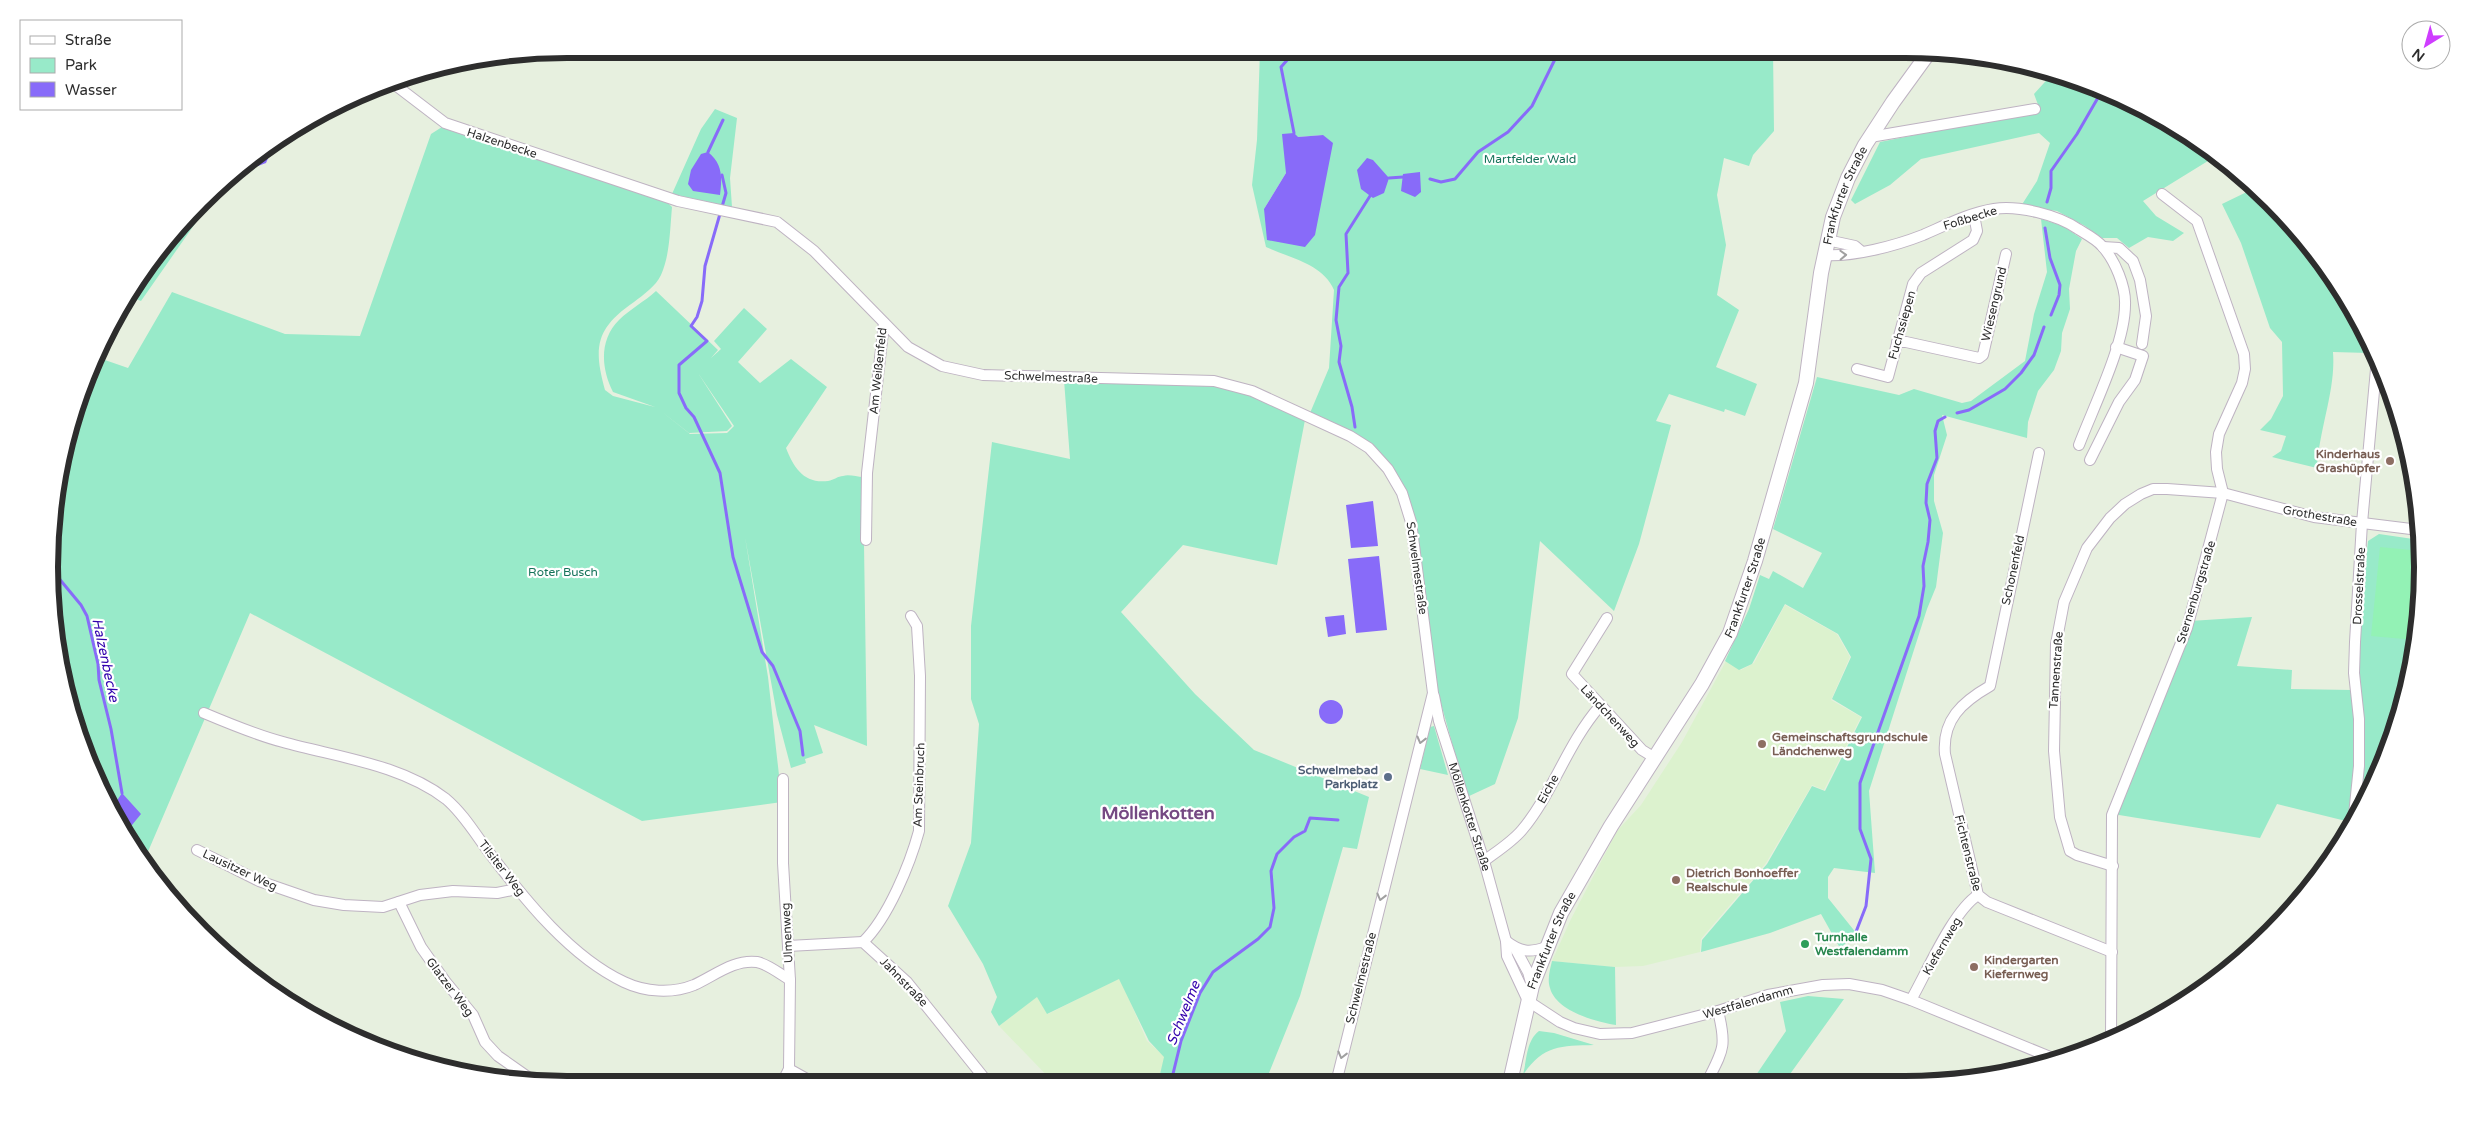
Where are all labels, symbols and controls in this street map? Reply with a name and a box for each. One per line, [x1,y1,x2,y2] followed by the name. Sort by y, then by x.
[20,20,182,110] legend
[2401,20,2451,70] north arrow
[65,31,111,49] text: Straße
[2409,45,2428,65] text: N
[65,56,97,74] text: Park
[65,81,117,99] text: Wasser
[465,125,539,161] street label: Halzenbecke
[1820,144,1870,246] street label: Frankfurter Straße
[1484,152,1576,166] park label: Martfelder Wald
[1941,203,1999,233] street label: Foßbecke
[1840,250,1848,261] one-way arrow
[1979,265,2009,343] street label: Wiesengrund
[1886,289,1918,361] street label: Fuchssiepen
[866,327,890,415] street label: Am Weißenfeld
[1004,368,1098,386] street label: Schwelmestraße
[2316,447,2380,476] place label: Kinderhaus Grashüpfer
[2384,455,2396,467] marker: Kinderhaus Grashüpfer
[2282,503,2358,529] street label: Grothestraße
[1404,521,1430,616] street label: Schwelmestraße
[1999,534,2027,606] street label: Schonenfeld
[1722,536,1768,640] street label: Frankfurter Straße
[2174,539,2218,645] street label: Sternenburgstraße
[2350,547,2368,625] street label: Drosselstraße
[528,565,598,579] park label: Roter Busch
[88,617,123,704] water label: Halzenbecke
[2046,631,2066,709] street label: Tannenstraße
[1578,682,1642,750] street label: Ländchenweg
[1772,730,1928,759] place label: Gemeinschaftsgrundschule Ländchenweg
[1416,735,1427,744] one-way arrow
[1756,738,1768,750] marker: Gemeinschaftsgrundschule Ländchenweg
[911,742,927,828] street label: Am Steinbruch
[1446,761,1493,873] street label: Möllenkotter Straße
[1298,763,1378,792] place label: Schwelmebad Parkplatz
[1382,771,1394,783] marker: Schwelmebad Parkplatz
[1534,772,1562,806] street label: Eiche
[1101,802,1215,824] district label: Möllenkotten
[1952,813,1984,893] street label: Fichtenstraße
[476,837,528,899] street label: Tilsiter Weg
[200,847,280,893] street label: Lausitzer Weg
[1686,866,1799,894] place label: Dietrich Bonhoeffer Realschule
[1670,874,1682,886] marker: Dietrich Bonhoeffer Realschule
[1524,889,1579,991] street label: Frankfurter Straße
[1377,893,1387,901] one-way arrow
[778,902,796,964] street label: Ulmenweg
[1920,915,1964,977] street label: Kiefernweg
[1814,930,1908,958] place label: Turnhalle Westfalendamm
[1343,931,1379,1025] street label: Schwelmestraße
[1799,938,1811,950] marker: Turnhalle Westfalendamm
[1984,953,2059,982] place label: Kindergarten Kiefernweg
[423,955,477,1019] street label: Glatzer Weg
[877,955,931,1010] street label: Jahnstraße
[1968,961,1980,973] marker: Kindergarten Kiefernweg
[1163,978,1204,1048] water label: Schwelme
[1701,982,1795,1022] street label: Westfalendamm
[1337,1051,1348,1060] one-way arrow

